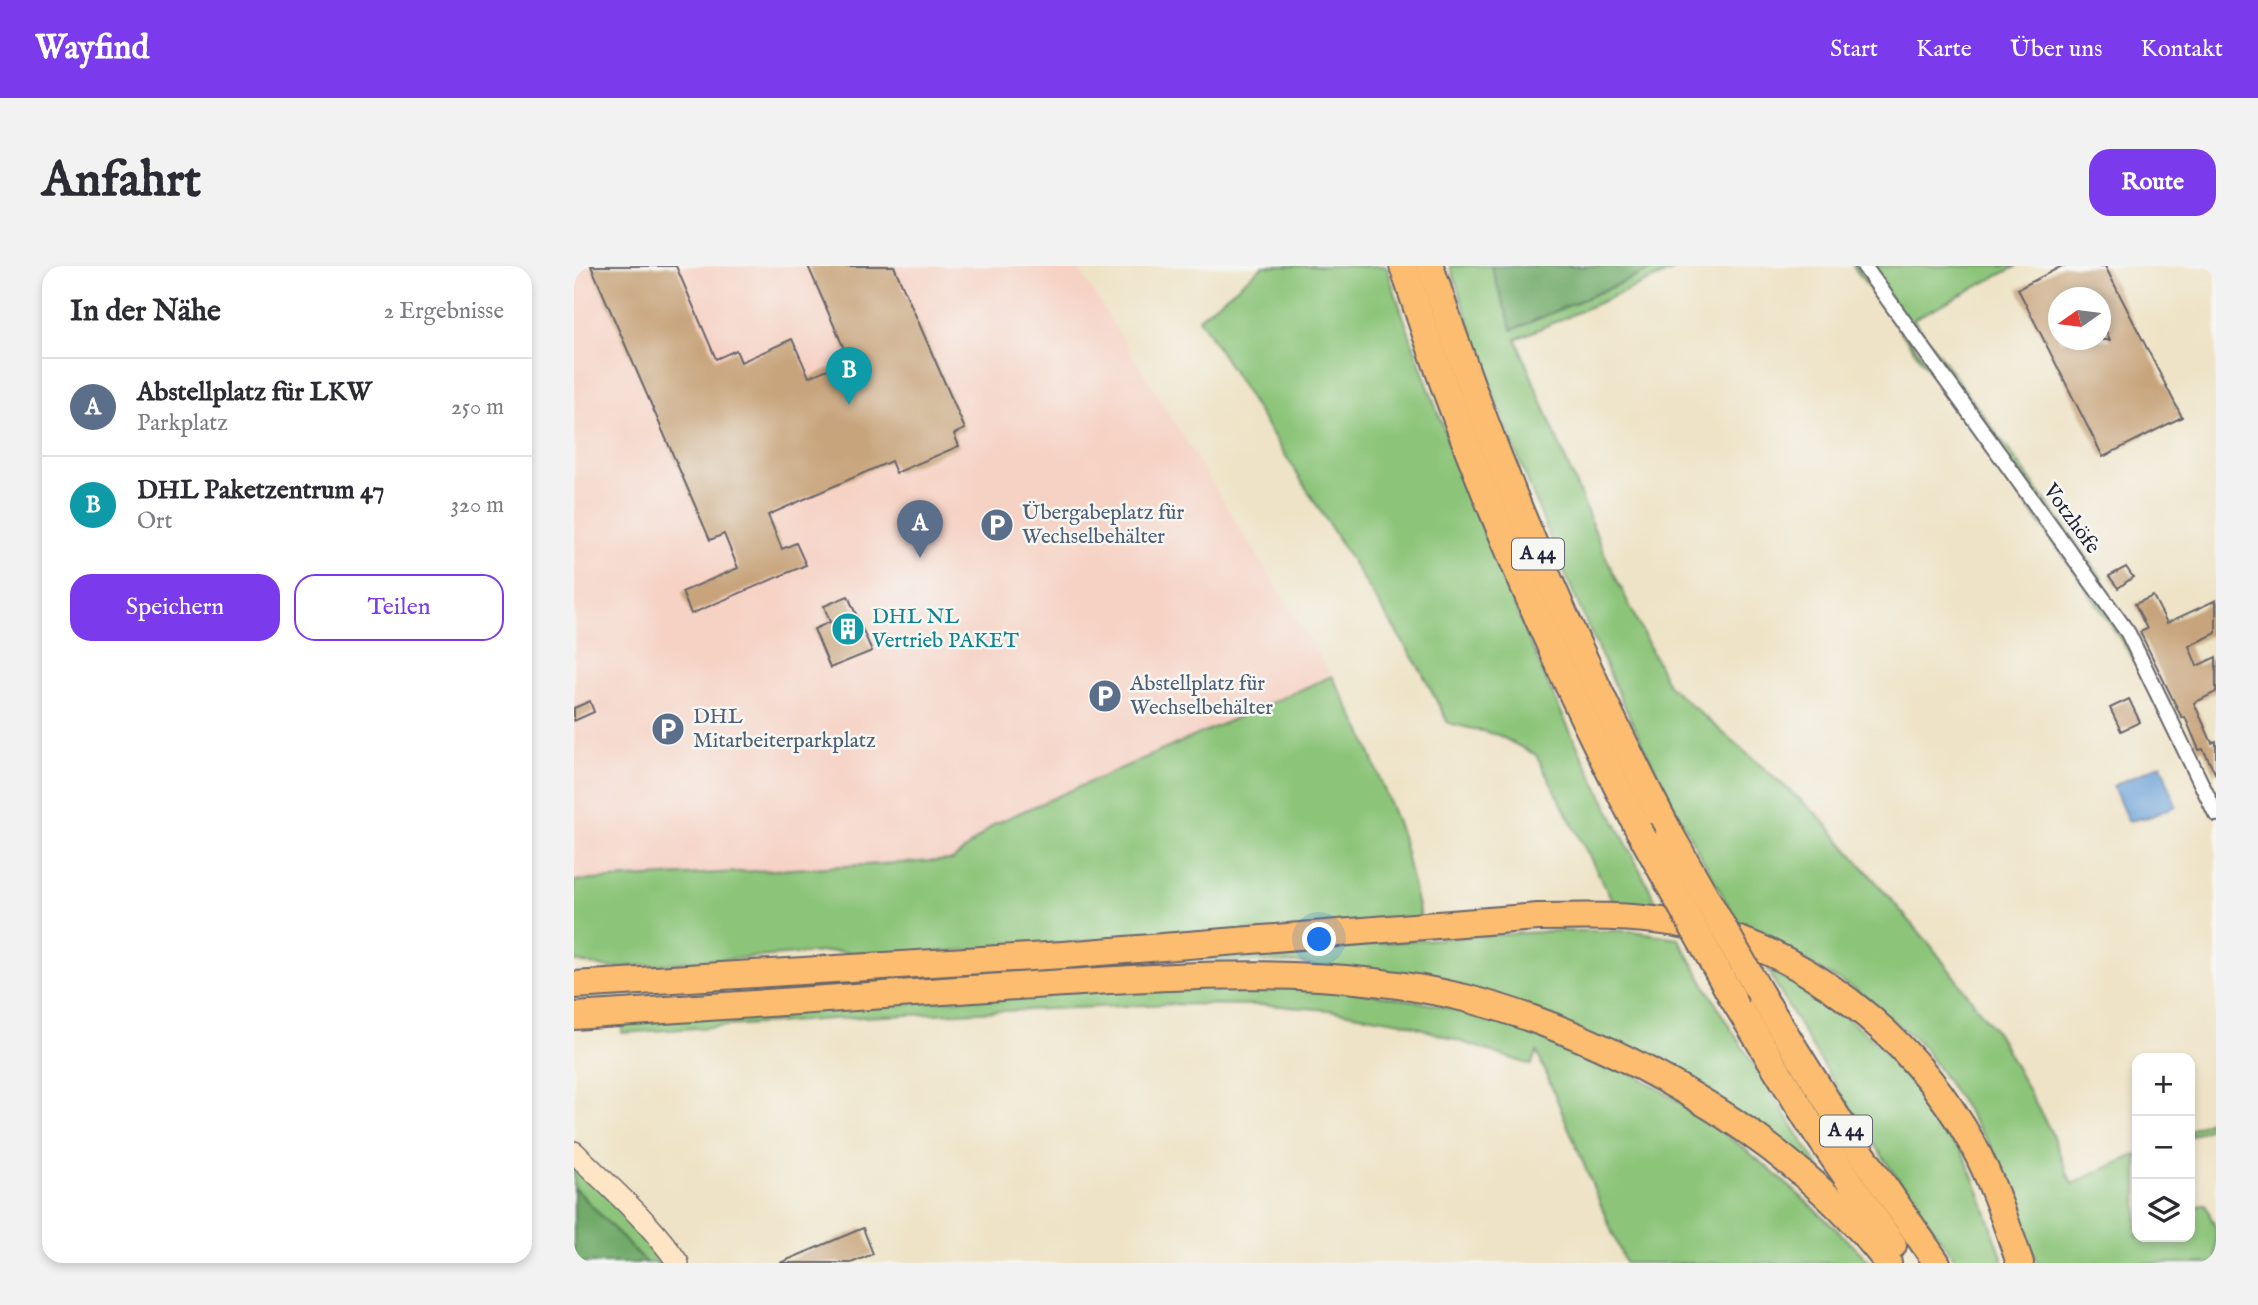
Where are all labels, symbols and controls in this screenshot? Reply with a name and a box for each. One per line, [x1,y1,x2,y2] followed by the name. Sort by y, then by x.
[35,28,149,70] text: Wayfind
[1830,34,1878,65] text: Start
[1916,34,1972,65] text: Karte
[2010,34,2102,65] text: Über uns
[2140,34,2223,65] text: Kontakt
[2089,149,2216,216] button: Route
[42,151,201,213] text: Anfahrt
[2048,287,2111,350] north arrow
[70,293,221,331] text: In der Nähe
[383,297,504,326] text: 2 Ergebnisse
[826,347,872,405] pin: B
[137,376,372,409] text: Abstellplatz für LKW
[85,393,101,422] text: A
[451,393,504,422] text: 250 m
[137,409,228,438] text: Parkplatz
[137,474,384,507] text: DHL Paketzentrum 47
[2036,478,2106,560] street label: Votzhöfe
[85,491,101,520] text: B
[451,491,504,520] text: 320 m
[897,500,943,558] pin: A
[1022,500,1184,551] place label: Übergabeplatz für Wechselbehälter
[978,506,1016,544] parking icon: Übergabeplatz für Wechselbehälter
[137,507,172,536] text: Ort
[1512,538,1564,570] road number: A 44
[70,574,280,641] button: Speichern
[294,574,504,641] button: Teilen
[871,604,1019,655] place label: DHL NL Vertrieb PAKET
[829,610,867,648] building icon: DHL NL Vertrieb PAKET
[1129,671,1273,722] place label: Abstellplatz für Wechselbehälter
[1086,677,1124,715] parking icon: Abstellplatz für Wechselbehälter
[693,704,876,755] place label: DHL Mitarbeiterparkplatz
[649,710,687,748] parking icon: DHL Mitarbeiterparkplatz
[1302,922,1336,956] your location
[2132,1053,2195,1242] map controls
[2132,1053,2195,1116] button: +
[1820,1116,1872,1146] road number: A 44
[2132,1116,2195,1179] button: −
[2132,1179,2195,1242] button: layers

